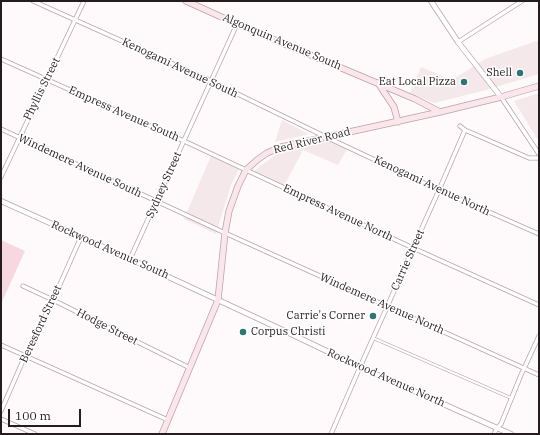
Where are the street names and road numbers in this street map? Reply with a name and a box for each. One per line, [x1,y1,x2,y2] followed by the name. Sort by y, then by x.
[221,11,343,73] street label: Algonquin Avenue South
[120,35,240,101] street label: Kenogami Avenue South
[21,55,63,123] street label: Phyllis Street
[67,84,181,144] street label: Empress Avenue South
[272,125,352,157] street label: Red River Road
[16,132,144,200] street label: Windemere Avenue South
[144,150,184,220] street label: Sydney Street
[372,153,492,219] street label: Kenogami Avenue North
[281,182,395,244] street label: Empress Avenue North
[49,218,171,282] street label: Rockwood Avenue South
[389,227,427,293] street label: Carrie Street
[318,271,446,337] street label: Windemere Avenue North
[17,283,65,365] street label: Beresford Street
[74,306,140,348] street label: Hodge Street
[325,346,447,410] street label: Rockwood Avenue North

